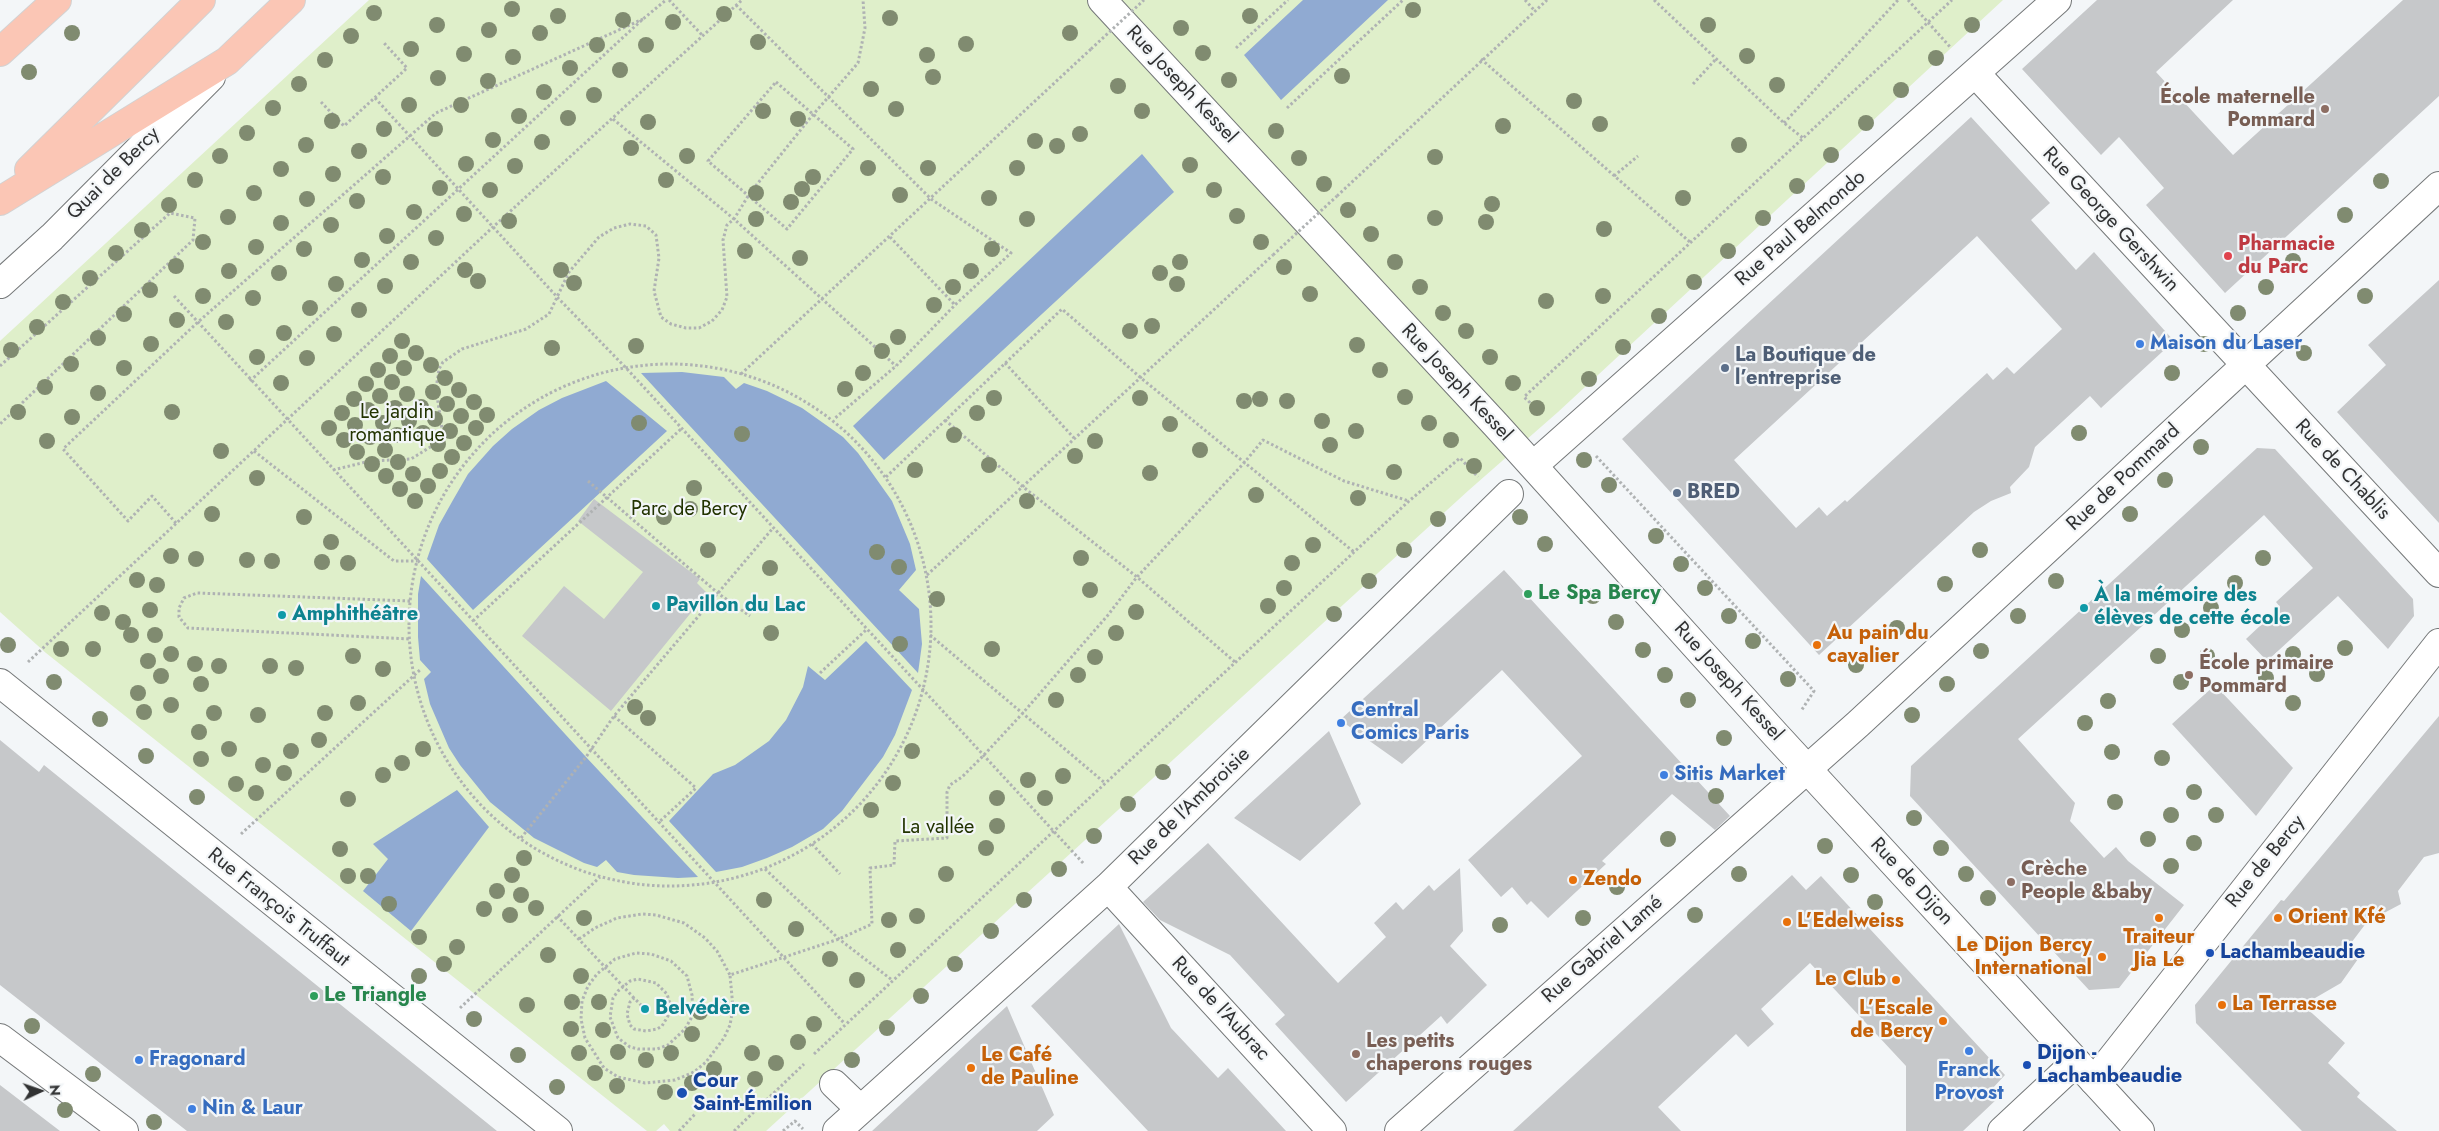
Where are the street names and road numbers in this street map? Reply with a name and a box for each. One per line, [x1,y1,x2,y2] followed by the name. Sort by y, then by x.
[1120,21,1242,149] street label: Rue Joseph Kessel
[63,123,165,225] street label: Quai de Bercy
[2037,143,2183,297] street label: Rue George Gershwin
[1731,166,1871,292] street label: Rue Paul Belmondo
[1395,319,1517,447] street label: Rue Joseph Kessel
[2289,415,2395,525] street label: Rue de Chablis
[2062,419,2186,537] street label: Rue de Pommard
[1668,617,1788,747] street label: Rue Joseph Kessel
[1124,743,1256,871] street label: Rue de l'Ambroisie
[2221,811,2311,913] street label: Rue de Bercy
[1864,833,1958,931] street label: Rue de Dijon
[202,843,354,973] street label: Rue François Truffaut
[1538,891,1668,1009] street label: Rue Gabriel Lamé
[1166,952,1274,1066] street label: Rue de l'Aubrac

